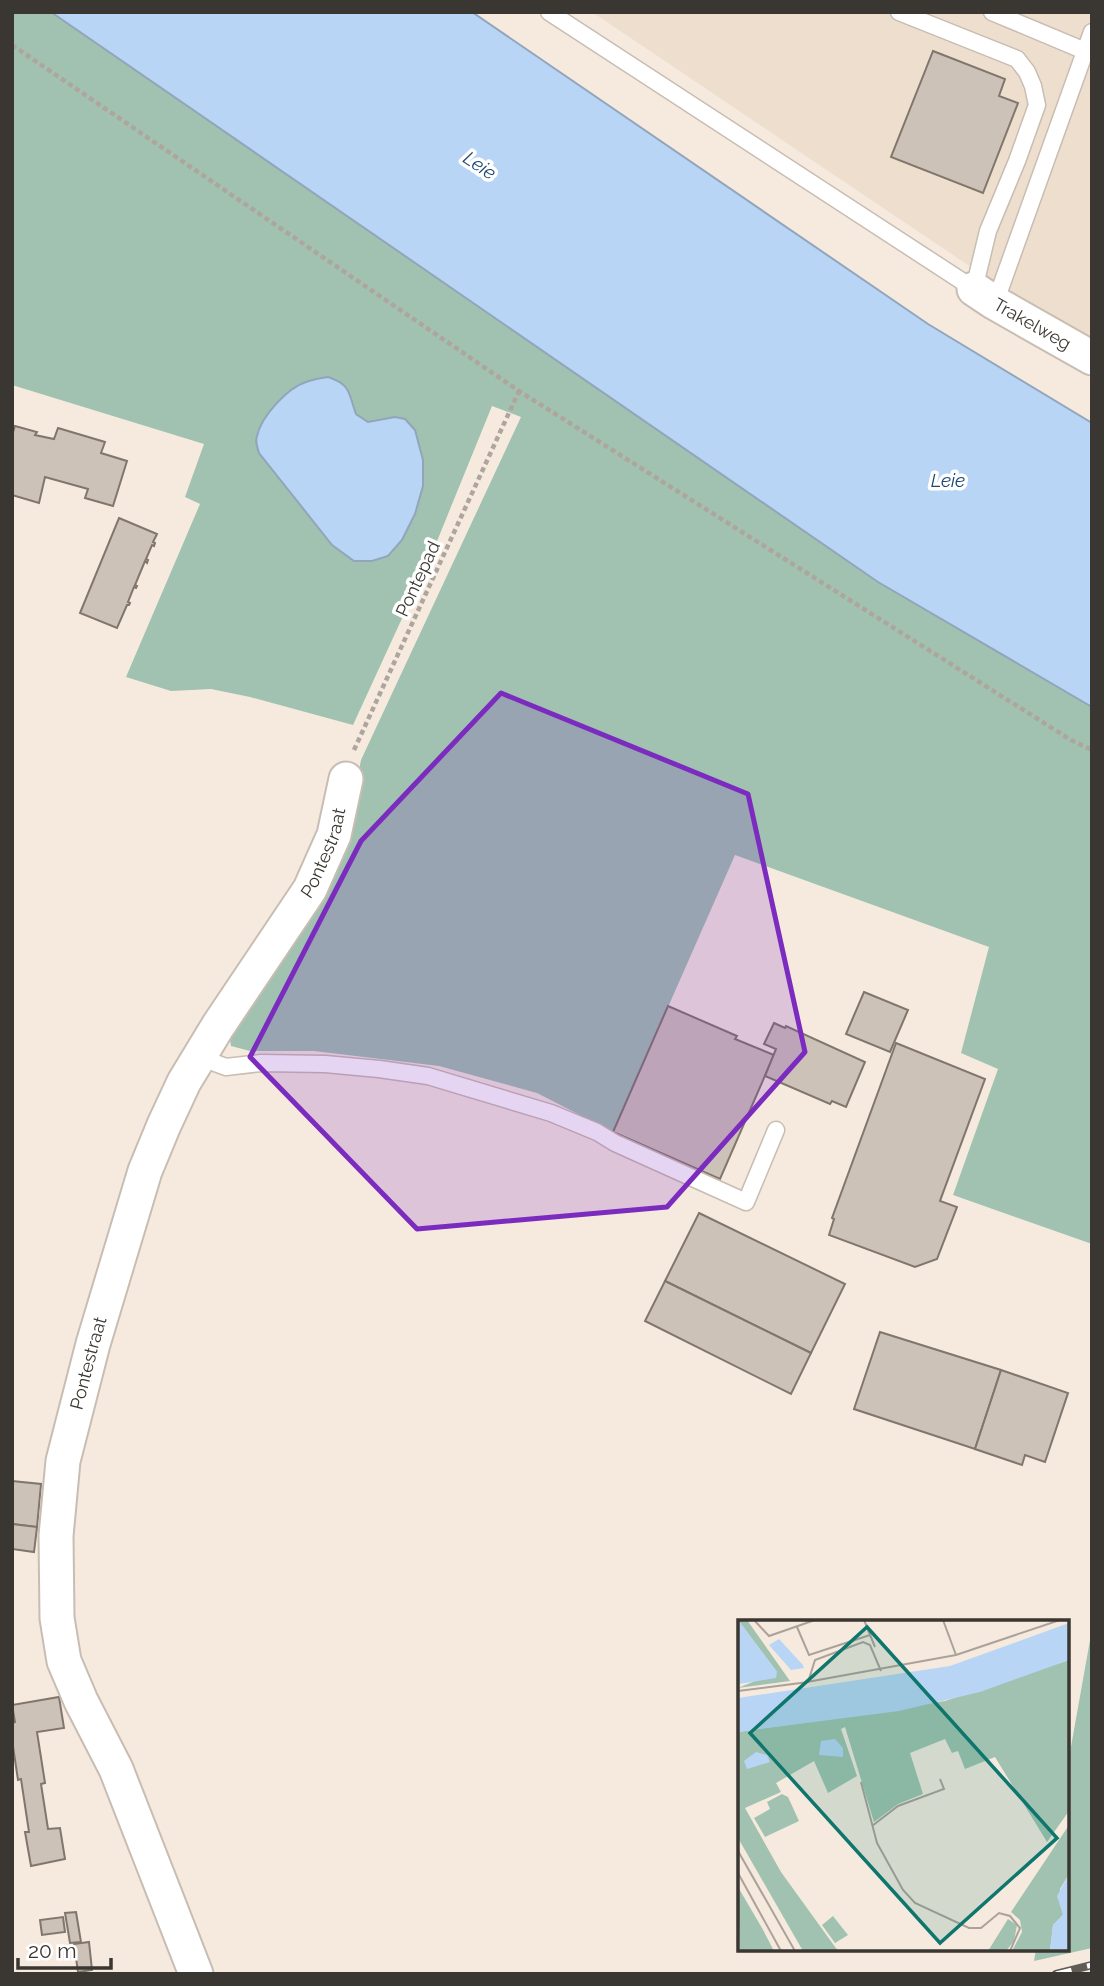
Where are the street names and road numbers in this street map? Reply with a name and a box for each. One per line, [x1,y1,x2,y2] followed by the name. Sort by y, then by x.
[990,293,1075,354] street label: Trakelweg
[391,538,444,620] street label: Pontepad
[296,806,350,902] street label: Pontestraat
[66,1314,111,1412] street label: Pontestraat

